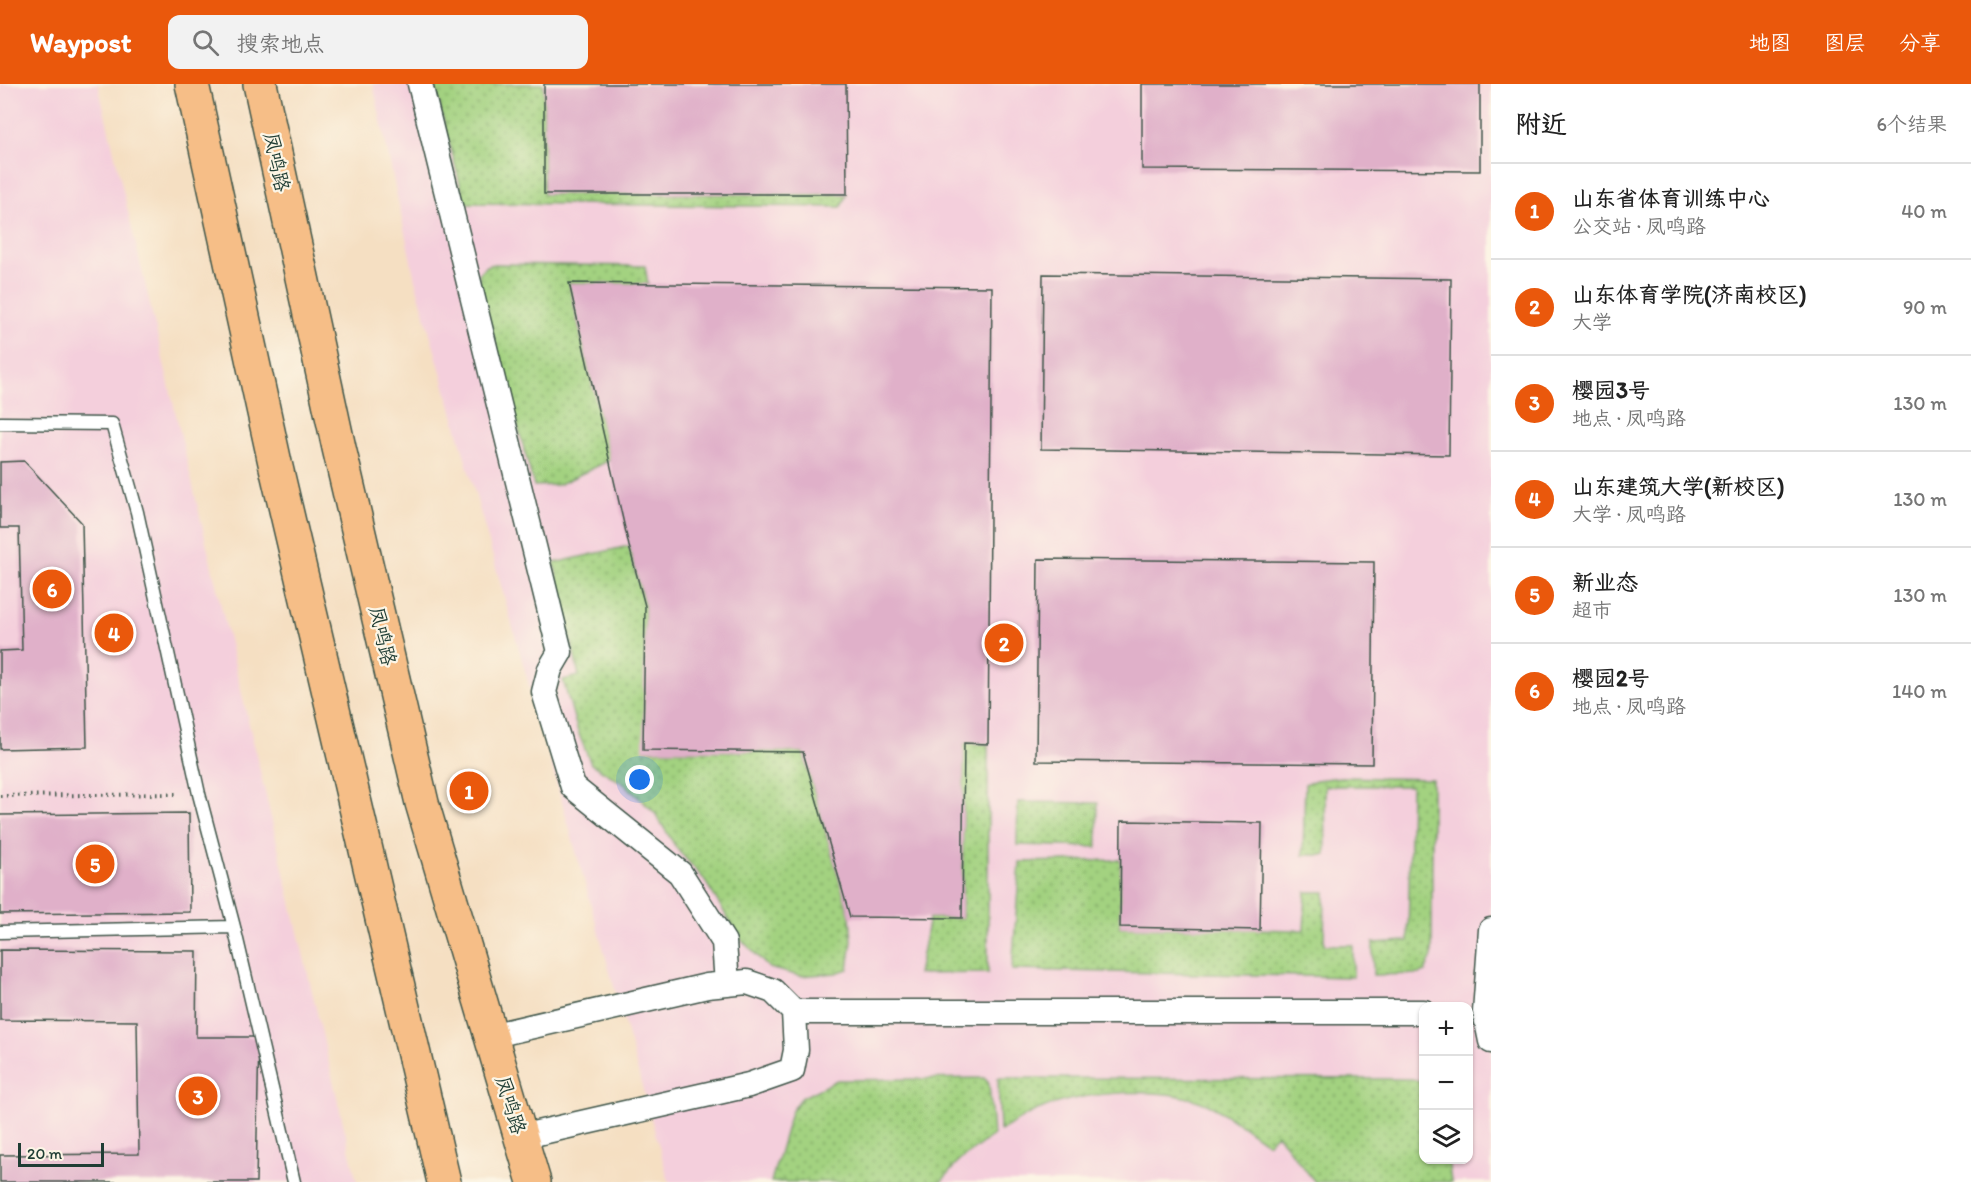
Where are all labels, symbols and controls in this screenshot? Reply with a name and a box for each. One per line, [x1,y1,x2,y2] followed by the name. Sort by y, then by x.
[168,15,588,69] search box
[30,25,132,59] text: Waypost
[189,26,222,59] icon: search
[237,30,325,57] text: 搜索地点
[1749,30,1791,55] text: 地图
[1824,30,1866,55] text: 图层
[1899,30,1941,55] text: 分享
[1515,108,1567,140] text: 附近
[1876,112,1947,136] text: 6个结果
[259,130,295,195] street label: 凤鸣路
[1572,185,1770,212] text: 山东省体育训练中心
[1530,199,1539,223] text: 1
[1901,199,1947,223] text: 40 m
[1572,214,1706,238] text: 公交站 · 凤鸣路
[1572,281,1806,308] text: 山东体育学院(济南校区)
[1529,295,1540,319] text: 2
[1903,295,1947,319] text: 90 m
[1572,310,1612,334] text: 大学
[1572,377,1650,404] text: 樱园3号
[1529,391,1540,415] text: 3
[1893,391,1947,415] text: 130 m
[1572,406,1686,430] text: 地点 · 凤鸣路
[1572,473,1784,500] text: 山东建筑大学(新校区)
[1528,487,1541,511] text: 4
[1893,487,1947,511] text: 130 m
[1572,502,1686,526] text: 大学 · 凤鸣路
[32,566,72,612] pin: 6
[1572,569,1638,596] text: 新业态
[1529,583,1540,607] text: 5
[1893,583,1947,607] text: 130 m
[1572,598,1612,622] text: 超市
[365,604,402,669] street label: 凤鸣路
[94,610,134,656] pin: 4
[984,620,1024,666] pin: 2
[1572,665,1650,692] text: 樱园2号
[1529,679,1540,703] text: 6
[1892,679,1947,703] text: 140 m
[1572,694,1686,718] text: 地点 · 凤鸣路
[625,765,654,794] your location
[450,768,488,814] pin: 1
[76,842,115,886] pin: 5
[1419,1002,1473,1164] map controls
[1419,1002,1473,1056] button: +
[1419,1056,1473,1110] button: −
[491,1073,532,1138] street label: 凤鸣路
[178,1074,218,1118] pin: 3
[1419,1110,1473,1164] button: layers
[18,1140,104,1168] scale bar
[27,1144,62,1163] text: 20 m

